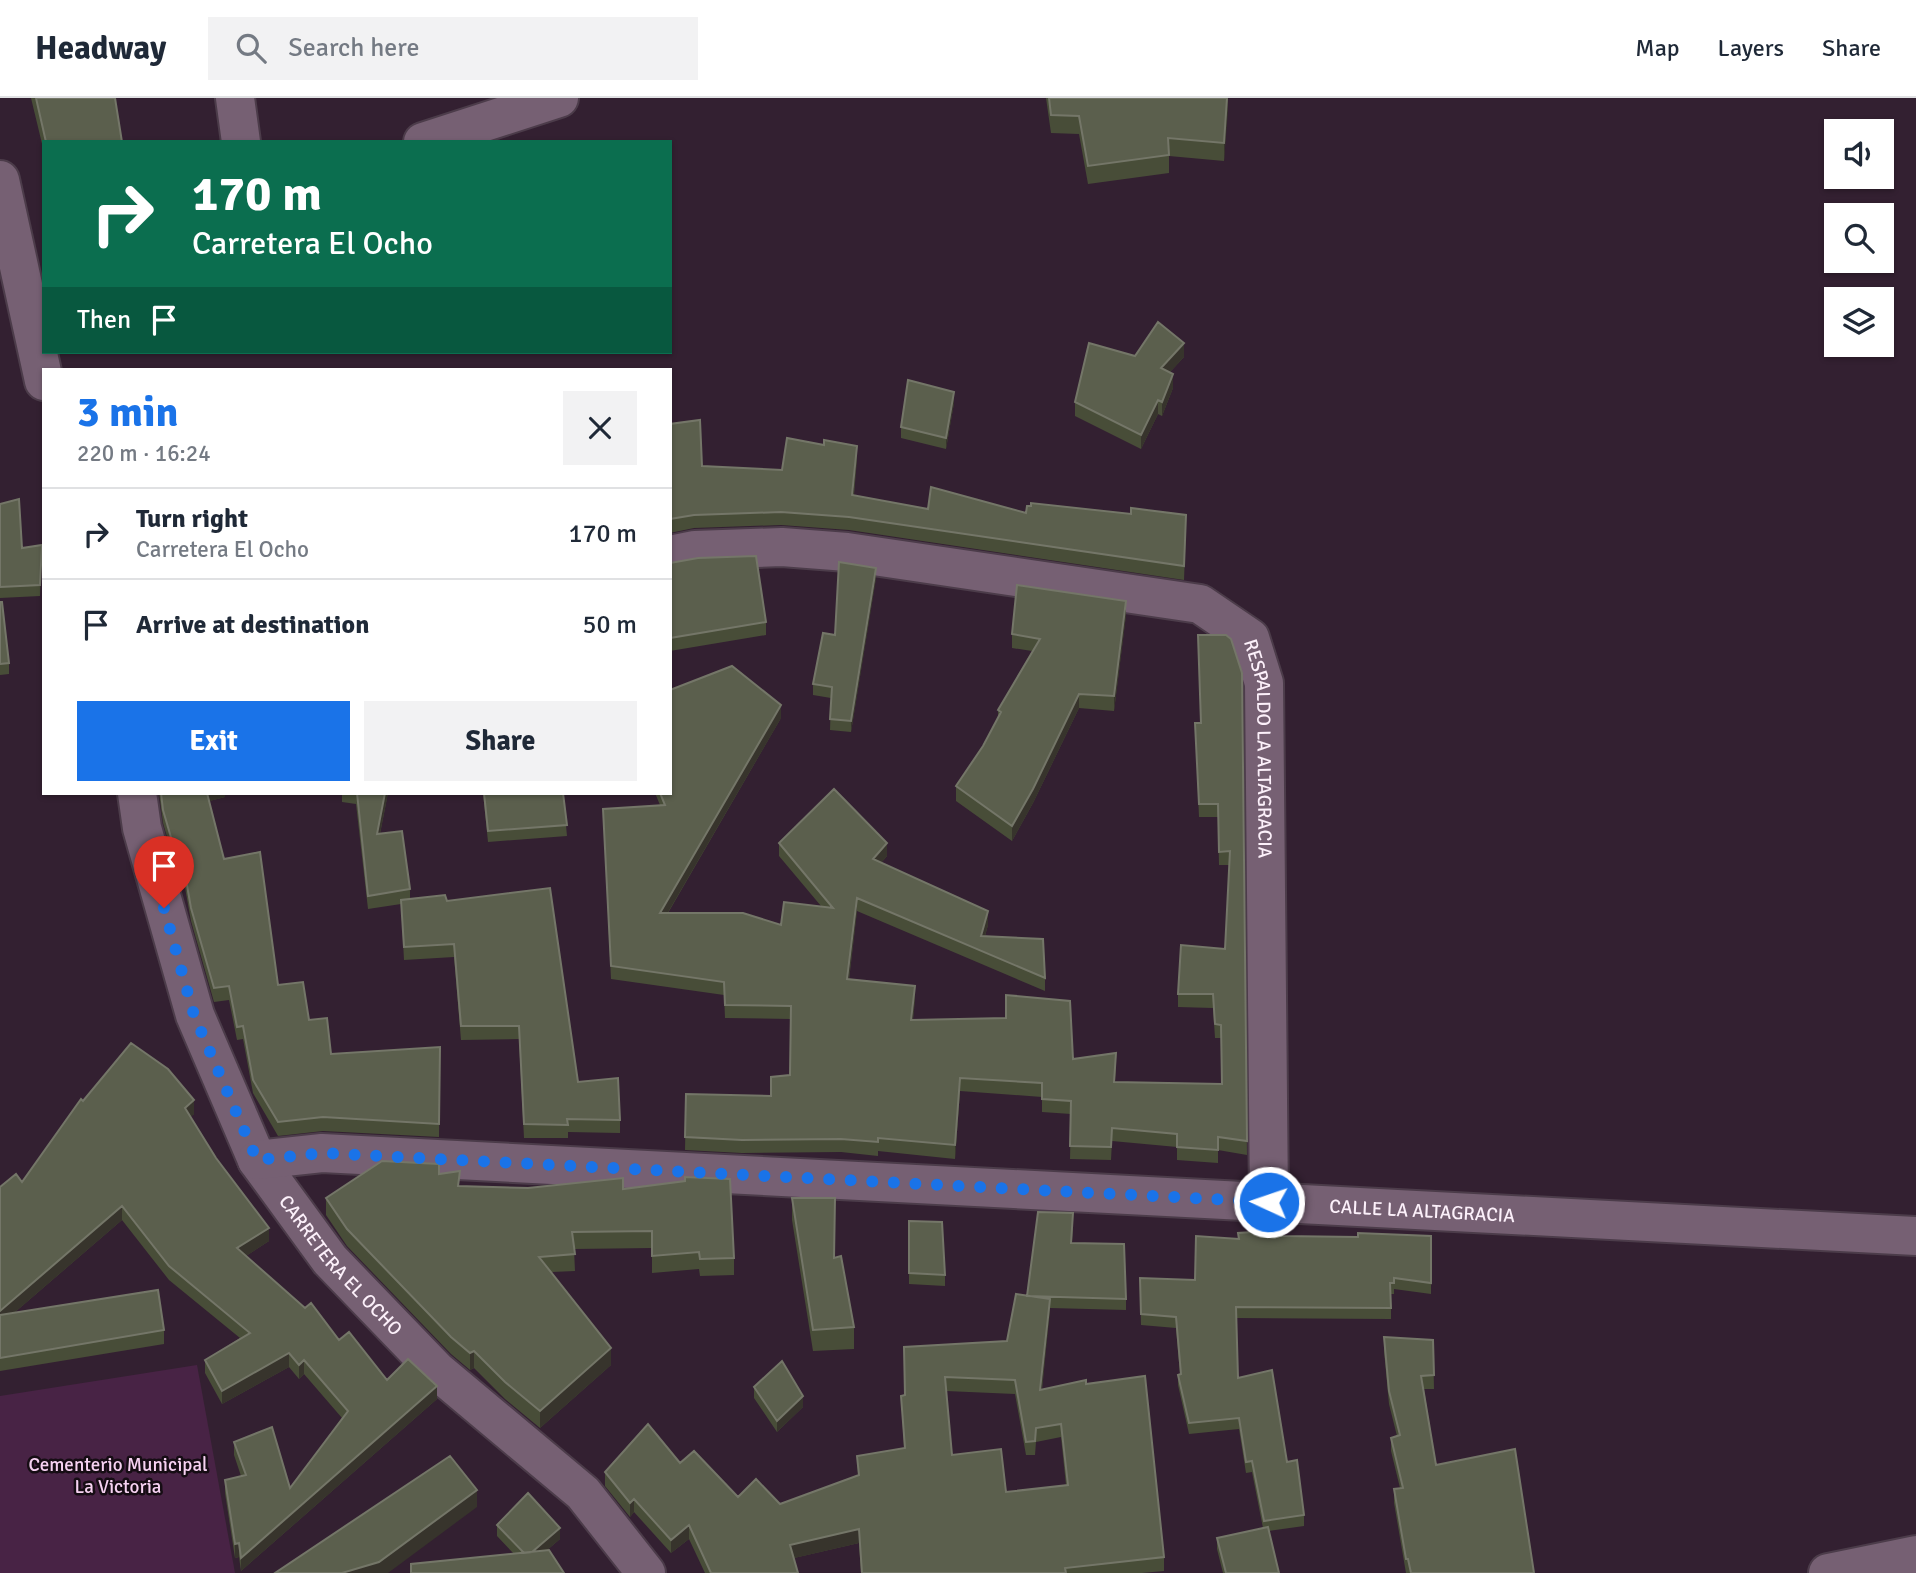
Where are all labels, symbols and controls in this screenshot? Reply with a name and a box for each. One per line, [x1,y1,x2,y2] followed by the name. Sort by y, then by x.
[208,17,698,80] search box
[35,28,166,69] text: Headway
[232,29,270,67] icon: search
[288,32,419,64] text: Search here
[1635,33,1680,63] text: Map
[1718,33,1784,63] text: Layers
[1822,33,1881,63] text: Share
[1824,119,1894,357] map controls
[1824,119,1894,189] button: sound
[192,164,322,224] text: 170 m
[77,168,168,259] icon: right
[1824,203,1894,273] button: search
[192,224,433,263] text: Carretera El Ocho
[1824,287,1894,357] button: layers
[145,301,183,339] icon: arrive
[77,304,131,336] text: Then
[77,387,178,438] text: 3 min
[563,391,637,465] button: close
[77,439,211,468] text: 220 m · 16:24
[136,503,248,535] text: Turn right
[77,515,115,553] icon: right
[568,518,637,550] text: 170 m
[136,535,309,564] text: Carretera El Ocho
[77,606,115,644] icon: arrive
[136,609,369,641] text: Arrive at destination
[582,609,637,641] text: 50 m
[1238,636,1277,859] street label: RESPALDO LA ALTAGRACIA
[77,701,350,781] button: Exit
[364,701,637,781] button: Share
[134,836,194,908] pin
[145,847,183,885] icon: arrive
[1232,1165,1306,1239] position arrow
[273,1190,407,1341] street label: CARRETERA EL OCHO
[1329,1194,1516,1228] street label: CALLE LA ALTAGRACIA
[28,1453,208,1499] park label: Cementerio Municipal La Victoria

